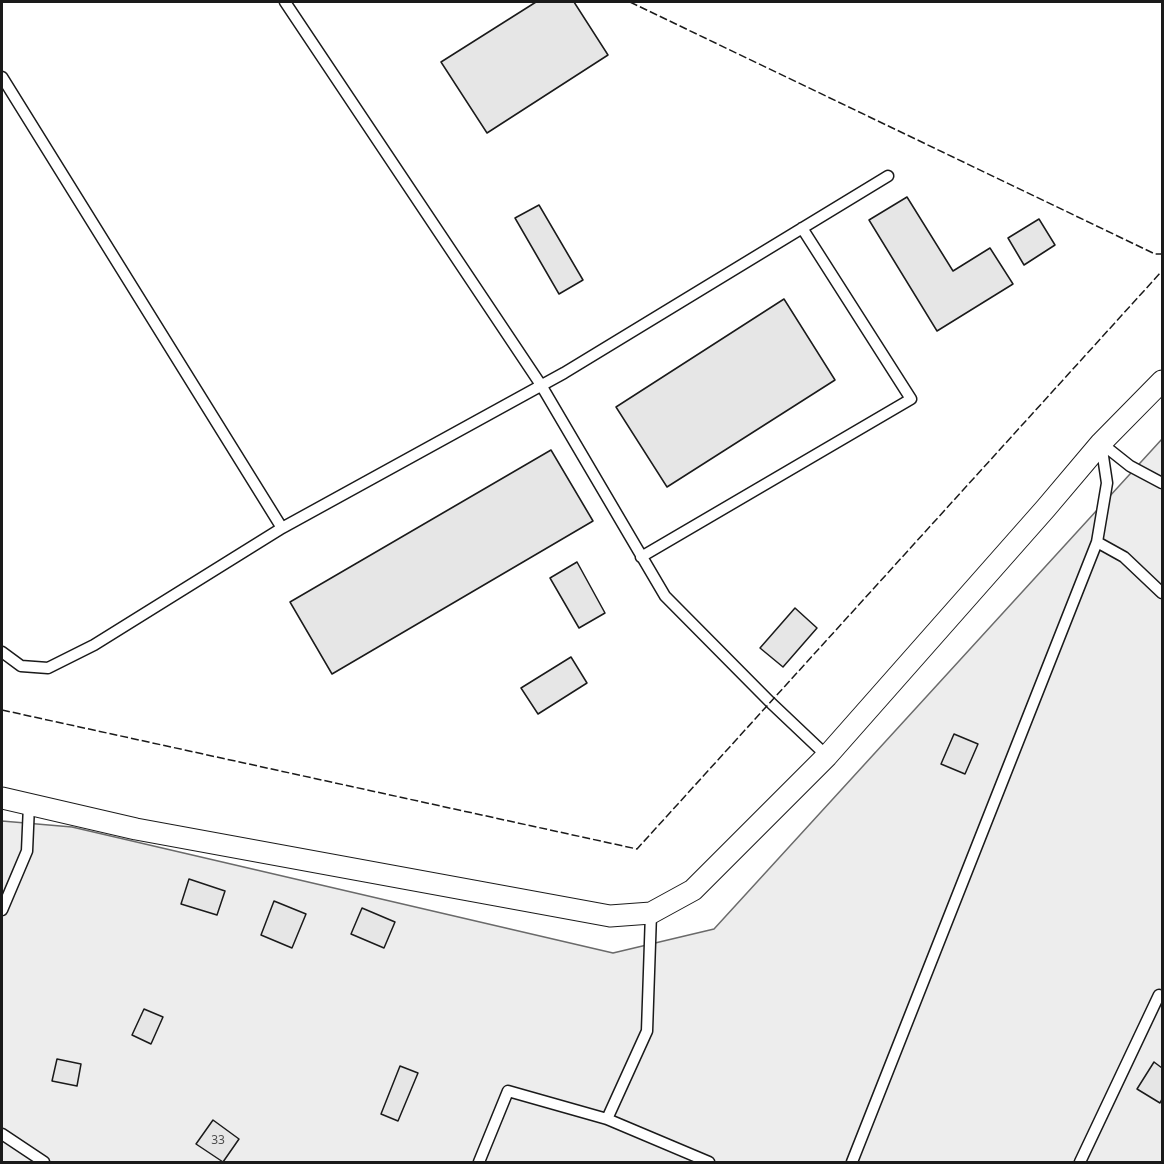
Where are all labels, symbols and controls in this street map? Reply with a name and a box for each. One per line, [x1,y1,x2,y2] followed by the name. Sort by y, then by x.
[211,1134,225,1148] house number: 33

